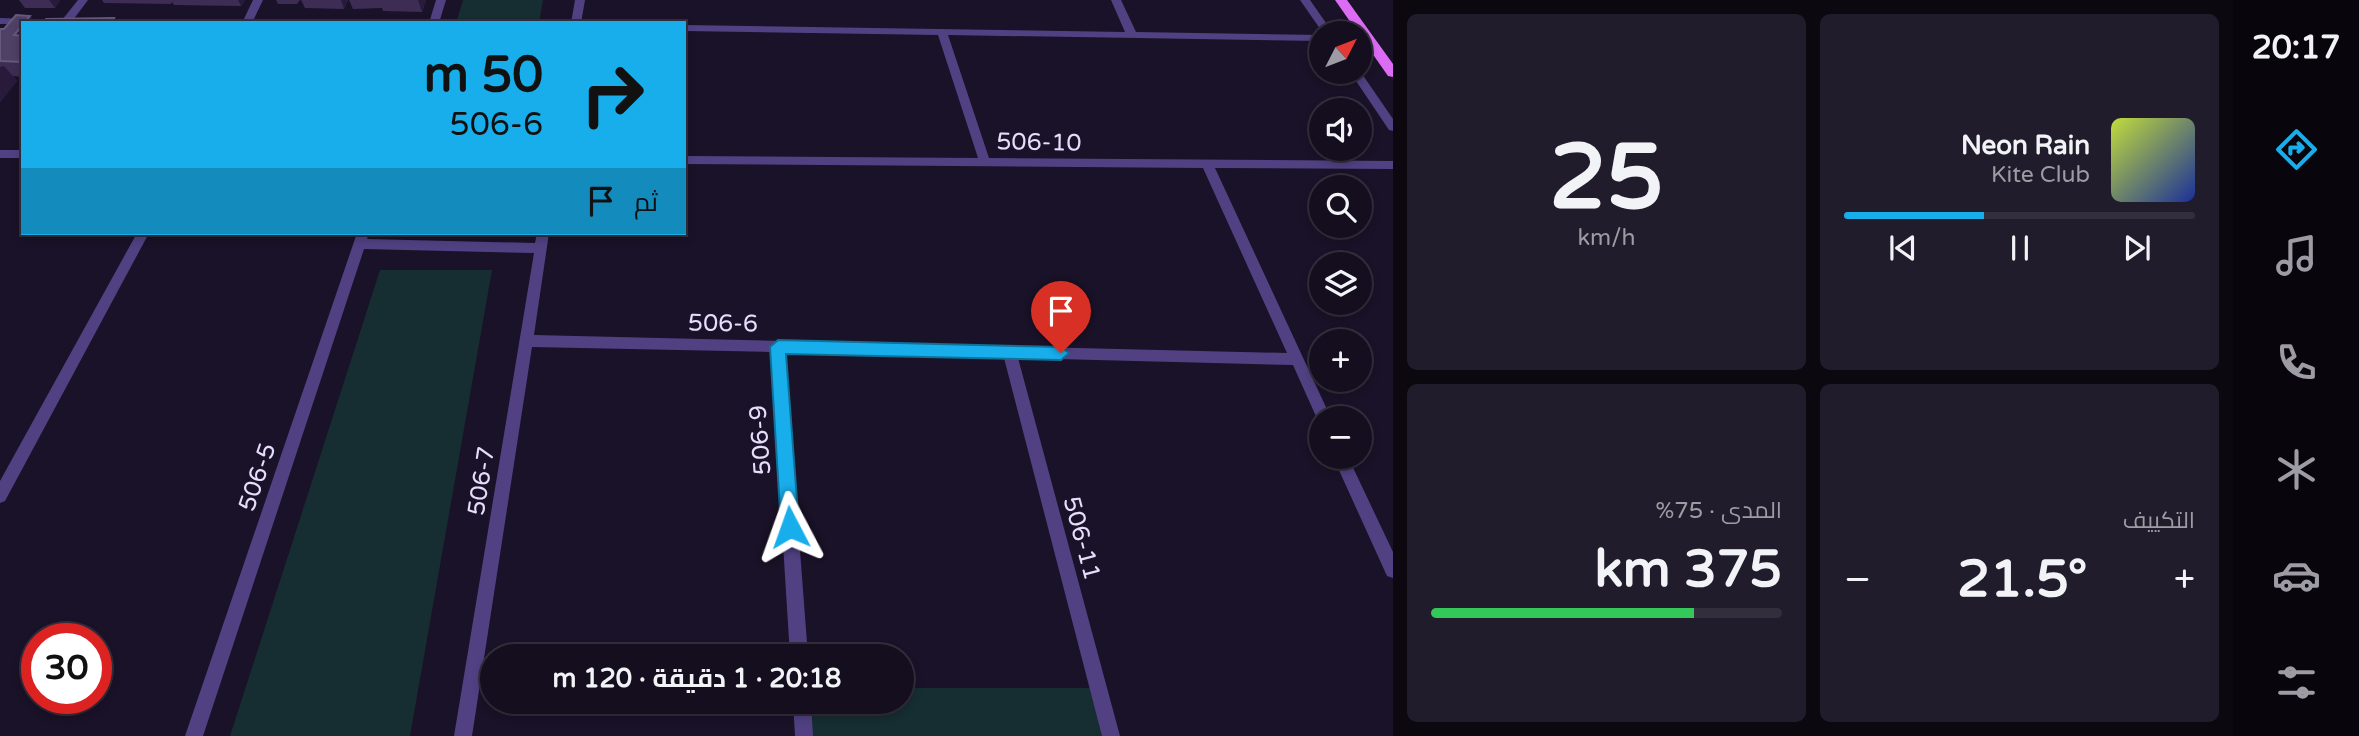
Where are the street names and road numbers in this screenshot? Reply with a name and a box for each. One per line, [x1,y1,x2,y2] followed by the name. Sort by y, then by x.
[996,127,1082,158] street label: 506-10
[688,308,758,339] street label: 506-6
[744,404,777,476] street label: 506-9
[232,439,283,515] street label: 506-5
[462,444,501,518] street label: 506-7
[1056,493,1107,583] street label: 506-11

